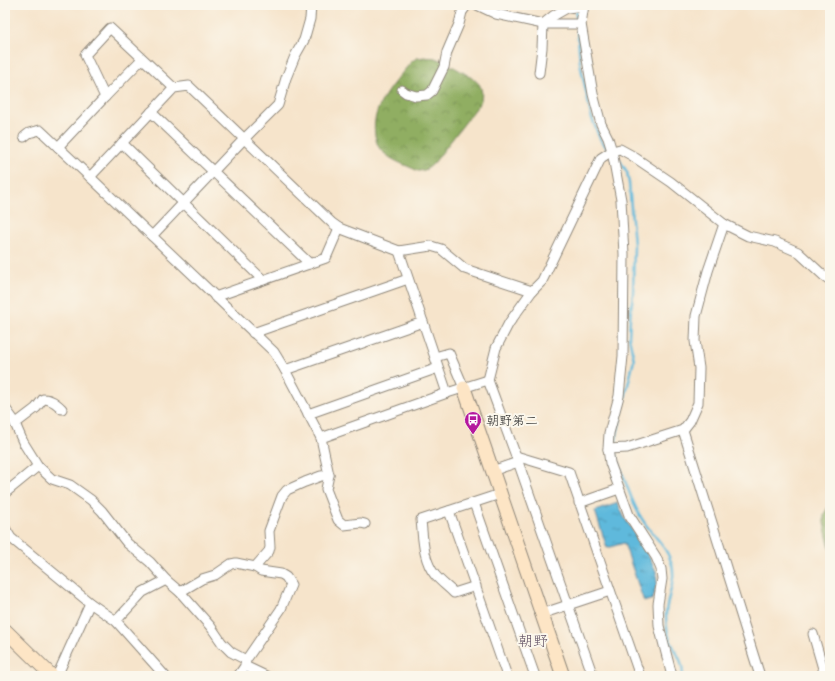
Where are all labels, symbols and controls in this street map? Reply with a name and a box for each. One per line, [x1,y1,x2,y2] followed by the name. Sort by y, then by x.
[486,409,538,432] place label: 朝野第二
[463,410,483,435] bus stop icon: 朝野第二
[518,628,548,654] district label: 朝野

